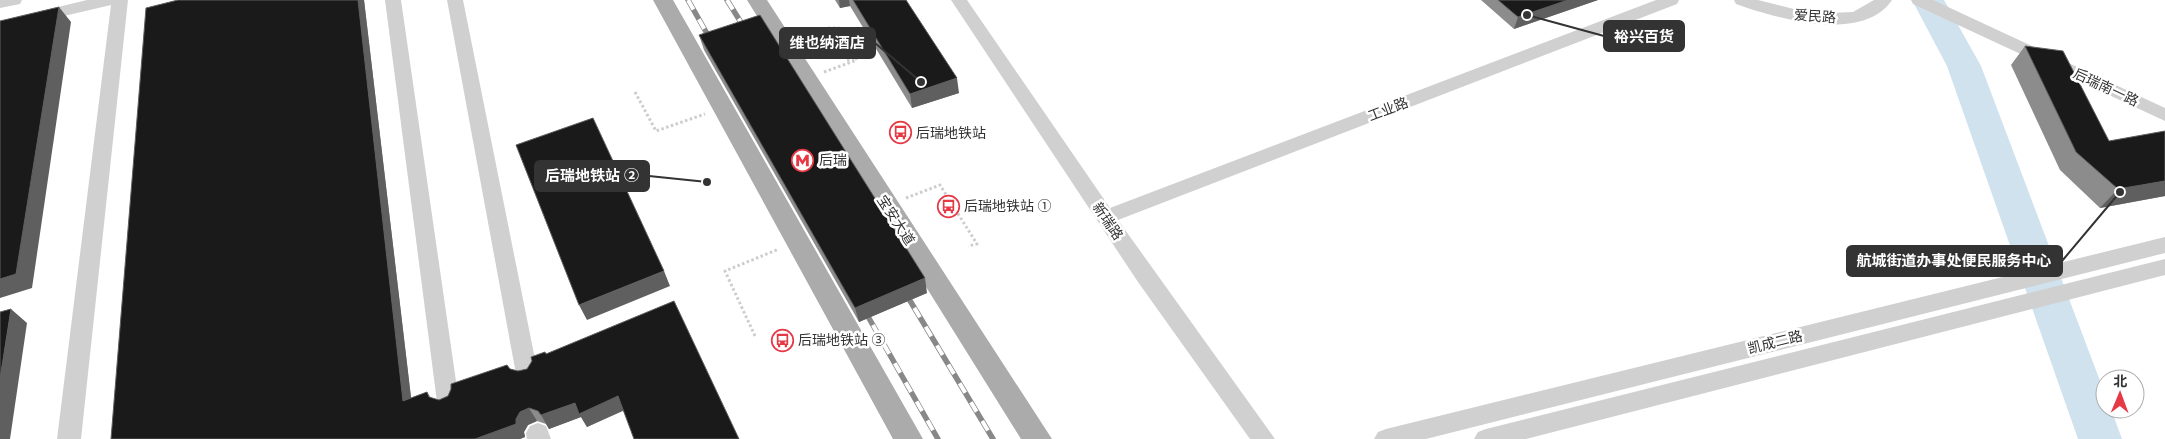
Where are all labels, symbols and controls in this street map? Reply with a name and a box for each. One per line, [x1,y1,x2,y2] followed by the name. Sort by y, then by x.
[1793,6,1837,27] street label: 爱民路
[1604,21,1684,51] callout: 裕兴百货
[1614,27,1674,47] text: 裕兴百货
[780,28,875,58] callout: 维也纳酒店
[789,33,865,53] text: 维也纳酒店
[2070,64,2142,111] street label: 后瑞南一路
[1365,93,1411,126] street label: 工业路
[888,121,912,145] bus stop icon: 后瑞地铁站
[916,124,986,143] place label: 后瑞地铁站
[791,148,815,172] metro station icon: 后瑞
[819,151,847,170] place label: 后瑞
[535,161,649,191] callout: 后瑞地铁站 ②
[545,166,639,186] text: 后瑞地铁站 ②
[872,192,919,249] street label: 宝安大道
[936,194,960,218] bus stop icon: 后瑞地铁站 ①
[964,197,1052,216] place label: 后瑞地铁站 ①
[1088,199,1127,244] street label: 新瑞路
[1847,246,2062,276] callout: 航城街道办事处便民服务中心
[1856,251,2052,271] text: 航城街道办事处便民服务中心
[1746,326,1805,358] street label: 凯成二路
[770,328,794,352] bus stop icon: 后瑞地铁站 ③
[798,331,886,350] place label: 后瑞地铁站 ③
[2095,369,2145,419] north arrow
[2113,372,2127,391] text: 北

